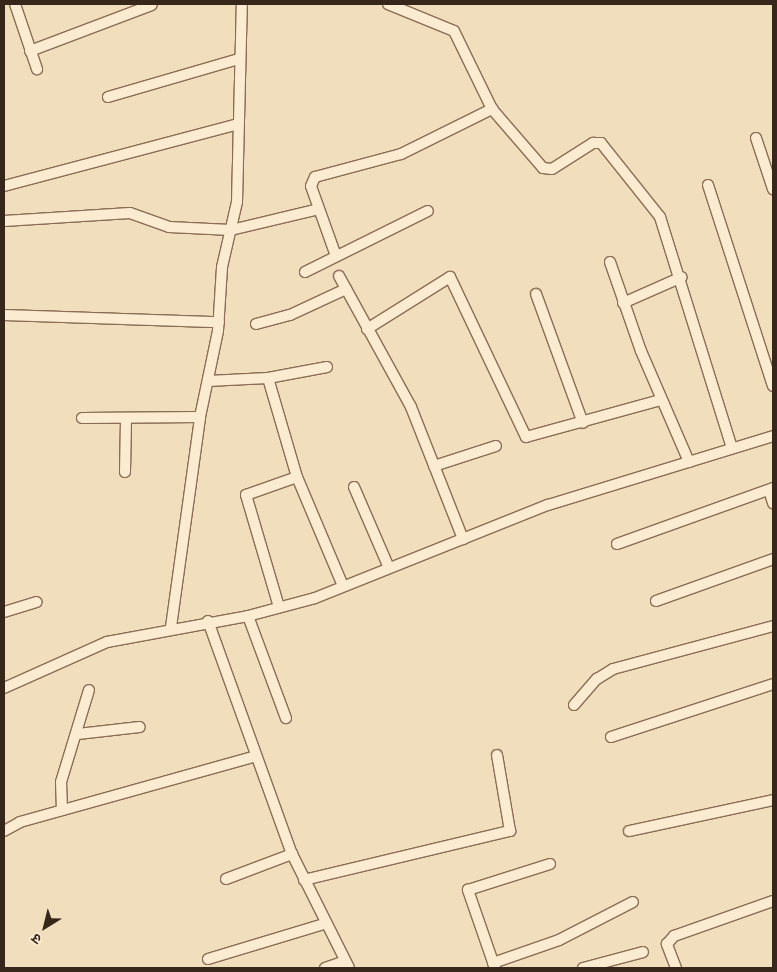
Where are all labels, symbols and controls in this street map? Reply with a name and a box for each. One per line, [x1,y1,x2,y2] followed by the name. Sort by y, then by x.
[20,902,70,952] north arrow
[28,930,44,948] text: उ

